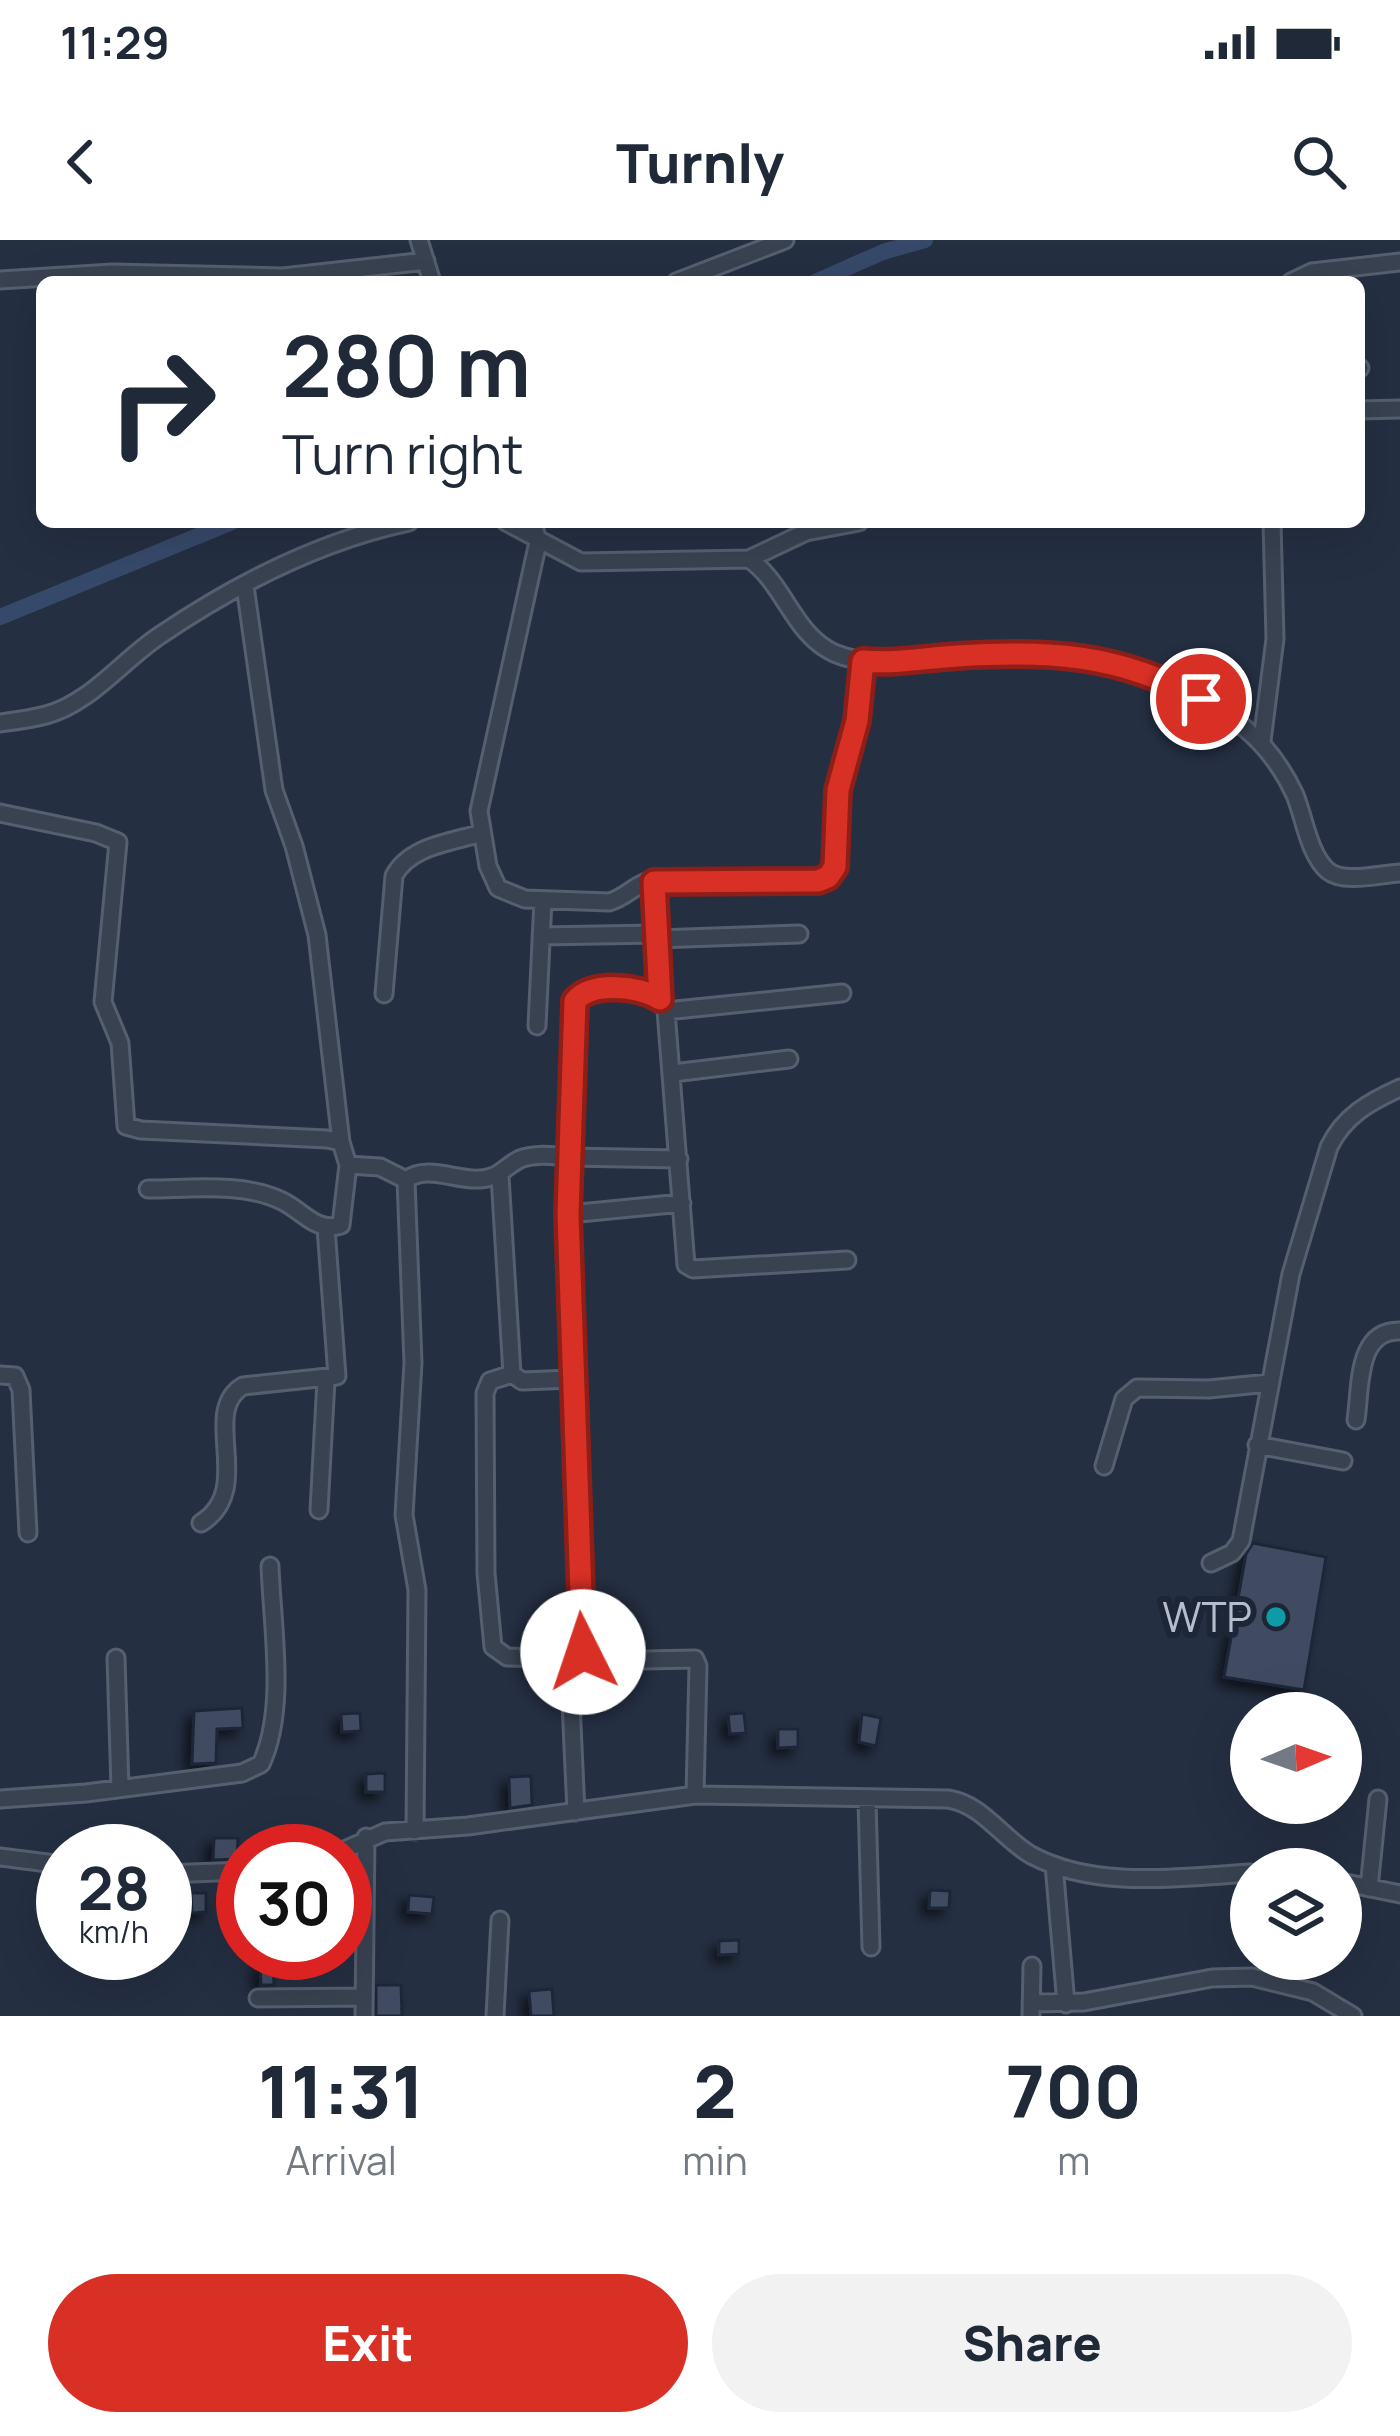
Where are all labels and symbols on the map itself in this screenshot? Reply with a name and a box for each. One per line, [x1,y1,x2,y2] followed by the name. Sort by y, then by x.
[1150,648,1252,750] pin
[1162,1587,1252,1645] place label: WTP
[520,1589,646,1715] position arrow
[1263,1604,1289,1630] marker: WTP
[1230,1692,1362,1824] north arrow
[216,1824,372,1980] speed limit sign: 30

